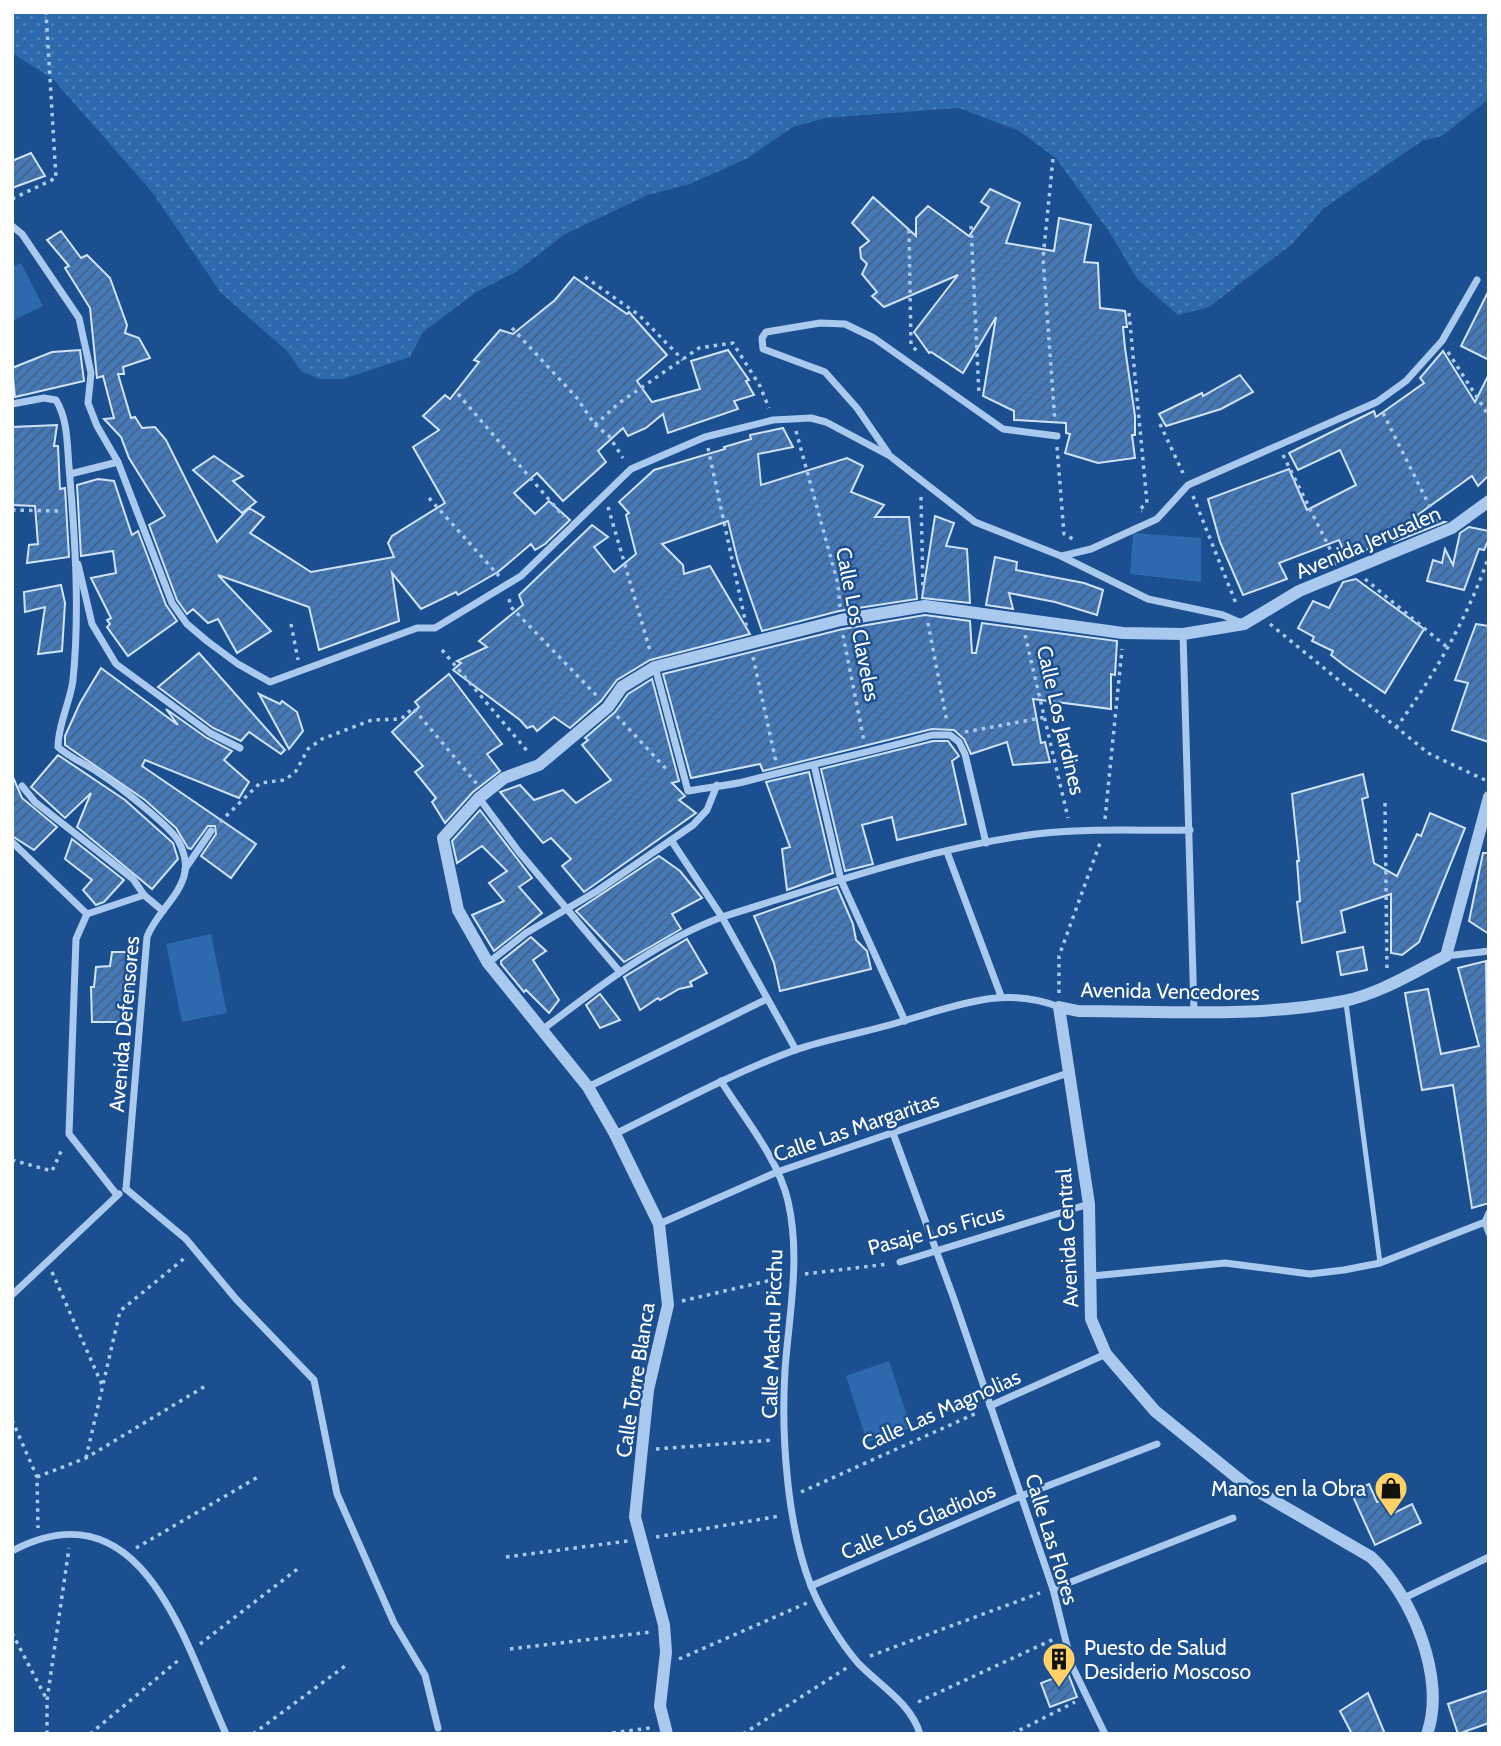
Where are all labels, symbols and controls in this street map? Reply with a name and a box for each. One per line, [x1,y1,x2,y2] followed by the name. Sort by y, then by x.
[1292,500,1444,584] street label: Avenida Jerusalen
[831,545,885,703] street label: Calle Los Claveles
[1032,643,1090,797] street label: Calle Los Jardines
[104,934,144,1113] street label: Avenida Defensores
[1080,977,1260,1005] street label: Avenida Vencedores
[770,1087,942,1167] street label: Calle Las Margaritas
[1051,1168,1083,1308] street label: Avenida Central
[865,1200,1008,1261] street label: Pasaje Los Ficus
[757,1249,787,1419] street label: Calle Machu Picchu
[610,1301,660,1459] street label: Calle Torre Blanca
[858,1364,1025,1456] street label: Calle Las Magnolias
[1372,1469,1410,1518] shop icon: Manos en la Obra
[1020,1471,1084,1608] street label: Calle Las Flores
[1211,1476,1366,1501] place label: Manos en la Obra
[837,1477,999,1565] street label: Calle Los Gladiolos
[1084,1635,1251,1684] place label: Puesto de Salud Desiderio Moscoso
[1040,1640,1078,1689] building icon: Puesto de Salud Desiderio Moscoso

